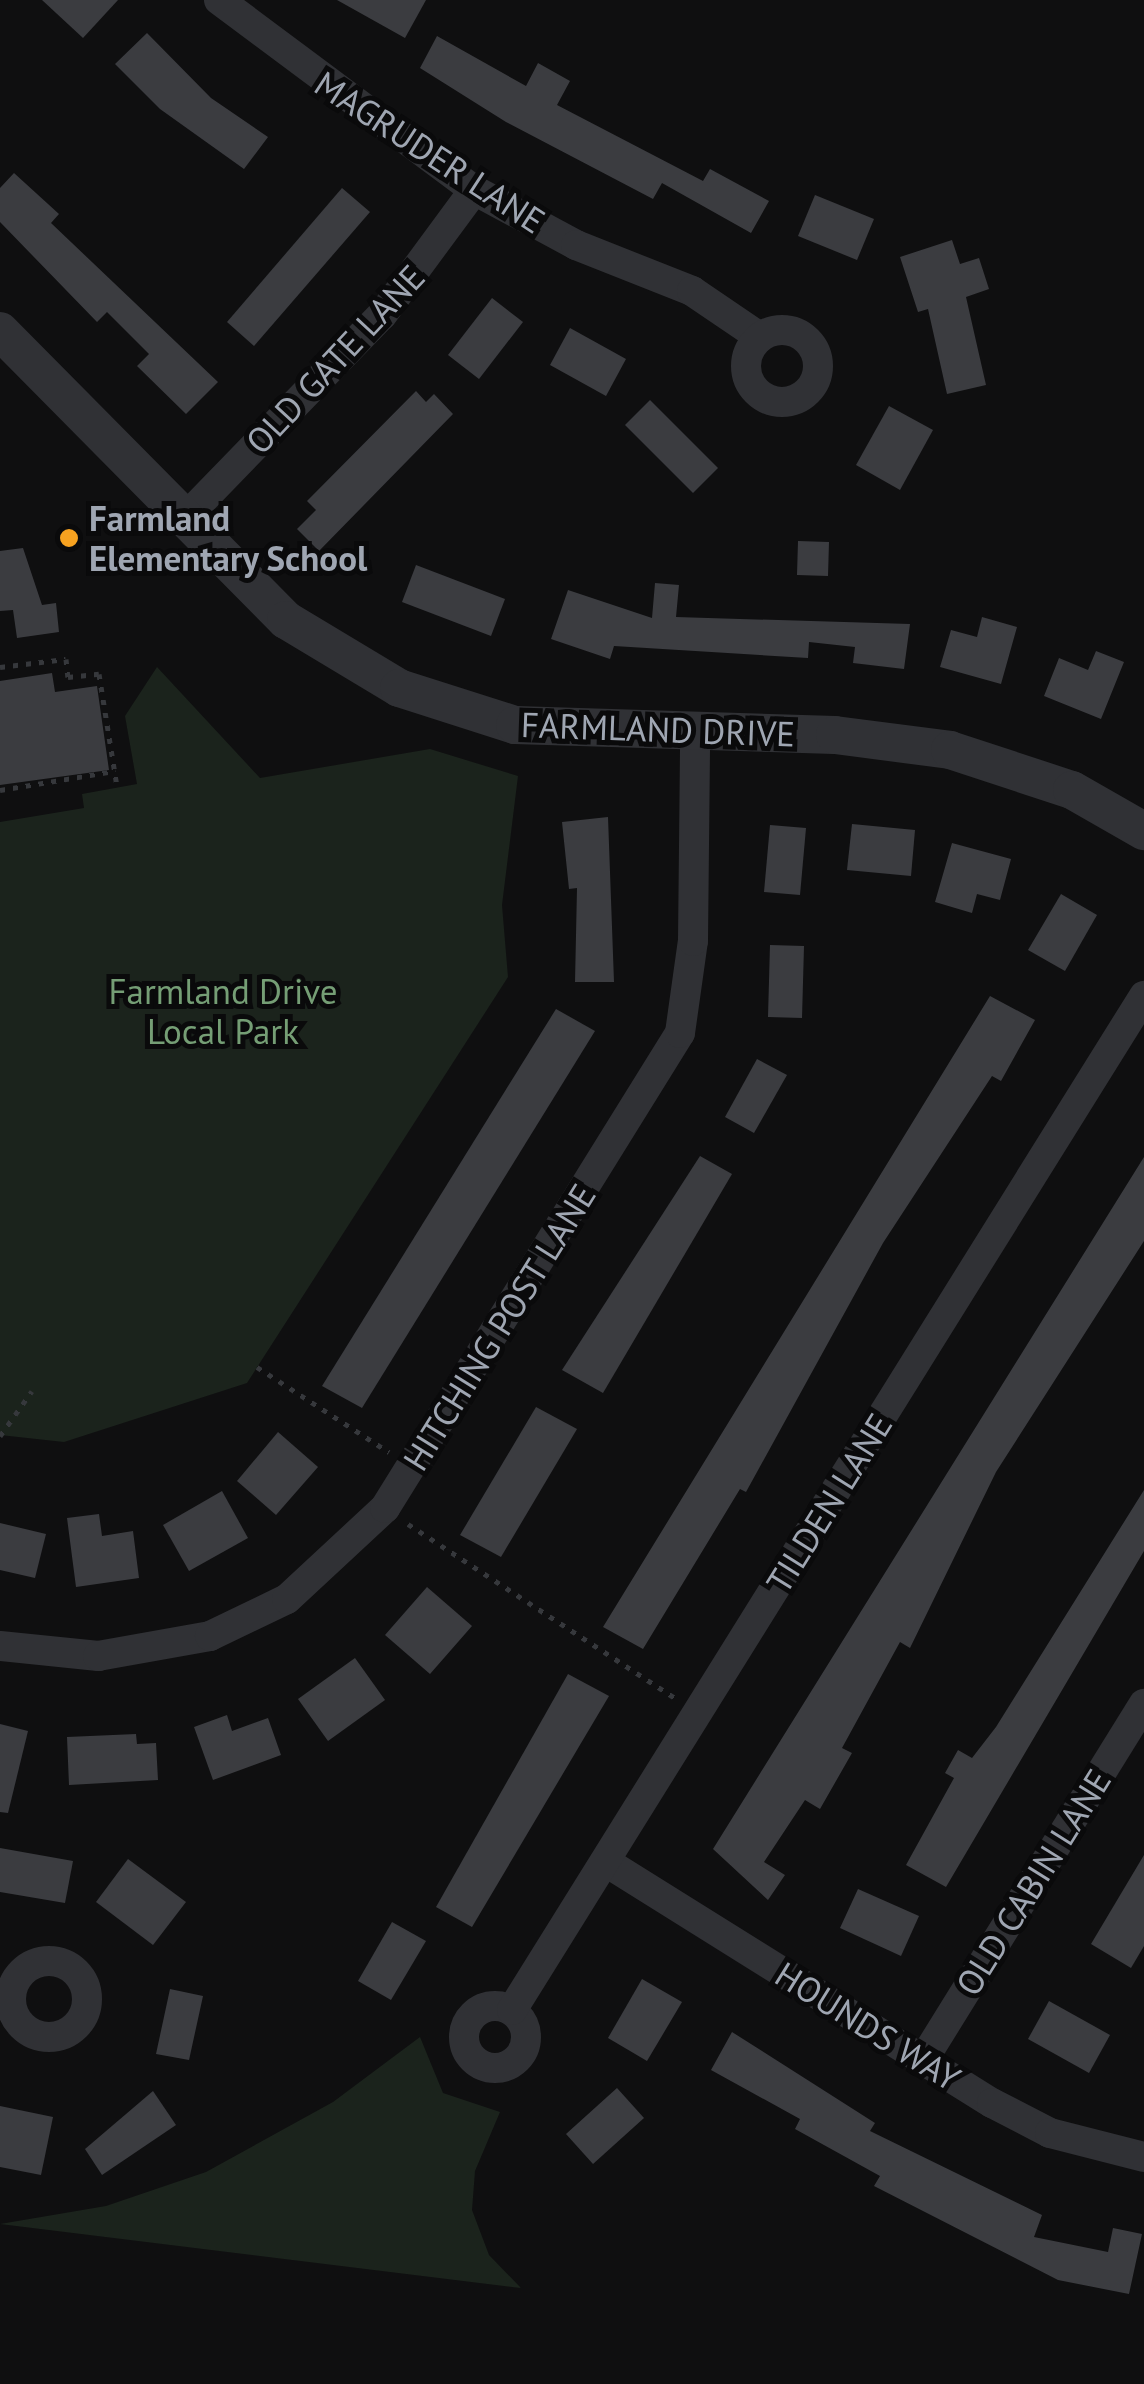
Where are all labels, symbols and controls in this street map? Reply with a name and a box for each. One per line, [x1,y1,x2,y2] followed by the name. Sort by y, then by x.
[307,62,553,242] street label: MAGRUDER LANE
[237,256,433,462] street label: OLD GATE LANE
[89,497,368,579] place label: Farmland Elementary School
[58,527,80,549] marker: Farmland Elementary School
[520,703,796,755] street label: FARMLAND DRIVE
[108,970,338,1052] park label: Farmland Drive Local Park
[394,1176,604,1478] street label: HITCHING POST LANE
[757,1406,901,1600] street label: TILDEN LANE
[947,1761,1119,2003] street label: OLD CABIN LANE
[768,1952,968,2100] street label: HOUNDS WAY

